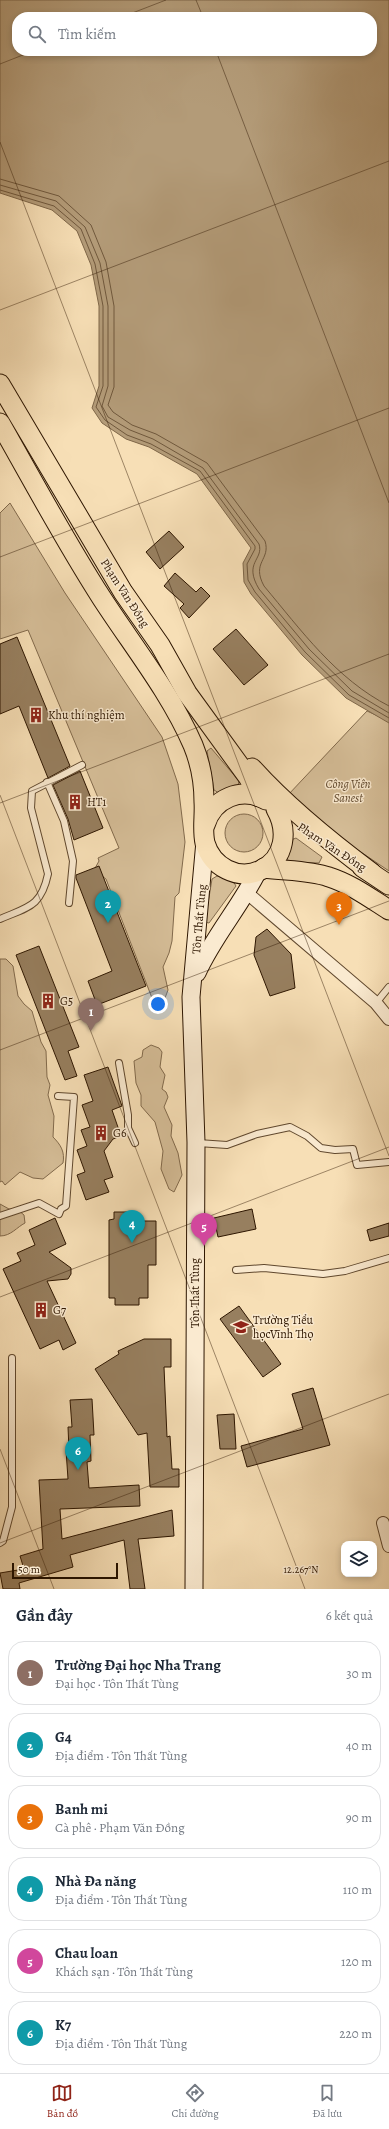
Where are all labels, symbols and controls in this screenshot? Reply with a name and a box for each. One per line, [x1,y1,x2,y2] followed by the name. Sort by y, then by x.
[12,12,377,56] search box
[26,23,48,45] icon: search
[58,24,116,44] text: Tìm kiếm
[97,556,153,630] street label: Phạm Văn Đồng
[27,706,45,724] building icon: Khu thí nghiệm
[48,707,125,723] place label: Khu thí nghiệm
[326,776,370,806] park label: Công Viên Sanest
[66,793,84,811] building icon: HT1
[87,794,106,810] place label: HT1
[295,819,369,875] street label: Phạm Văn Đồng
[188,884,210,954] street label: Tôn Thất Tùng
[95,890,121,923] pin: 2
[326,892,352,925] pin: 3
[39,992,57,1010] building icon: G5
[60,993,73,1009] place label: G5
[148,994,168,1014] your location
[78,998,104,1031] pin: 1
[92,1124,110,1142] building icon: G6
[113,1125,127,1141] place label: G6
[119,1210,145,1243] pin: 4
[191,1213,217,1246] pin: 5
[187,1258,203,1328] street label: Tôn Thất Tùng
[32,1301,50,1319] building icon: G7
[53,1302,67,1318] place label: G7
[253,1312,314,1342] place label: Trường Tiểu họcVĩnh Thọ
[232,1318,250,1336] school or university icon: Trường Tiểu họcVĩnh Thọ
[65,1437,91,1470] pin: 6
[341,1541,377,1577] map controls
[341,1541,377,1577] button: layers
[12,1561,118,1580] scale bar
[18,1562,40,1577] text: 50 m
[284,1563,319,1576] text: 12.267°N
[16,1604,73,1627] text: Gần đây
[326,1607,373,1624] text: 6 kết quả
[55,1655,221,1675] text: Trường Đại học Nha Trang
[28,1665,32,1682] text: 1
[346,1665,372,1682] text: 30 m
[55,1675,179,1692] text: Đại học · Tôn Thất Tùng
[55,1727,72,1747] text: G4
[27,1737,33,1754] text: 2
[346,1737,372,1754] text: 40 m
[55,1747,187,1764] text: Địa điểm · Tôn Thất Tùng
[55,1799,108,1819] text: Banh mi
[27,1809,33,1826] text: 3
[346,1809,372,1826] text: 90 m
[55,1819,185,1836] text: Cà phê · Phạm Văn Đồng
[55,1871,136,1891] text: Nhà Đa năng
[27,1881,33,1898] text: 4
[343,1881,372,1898] text: 110 m
[55,1891,187,1908] text: Địa điểm · Tôn Thất Tùng
[55,1943,118,1963] text: Chau loan
[27,1953,33,1970] text: 5
[341,1953,372,1970] text: 120 m
[55,1963,193,1980] text: Khách sạn · Tôn Thất Tùng
[55,2015,71,2035] text: K7
[27,2025,33,2042] text: 6
[339,2025,372,2042] text: 220 m
[55,2035,187,2052] text: Địa điểm · Tôn Thất Tùng
[47,2082,78,2121] tab: Bản đồ
[172,2082,219,2121] tab: Chỉ đường
[312,2082,342,2121] tab: Đã lưu

